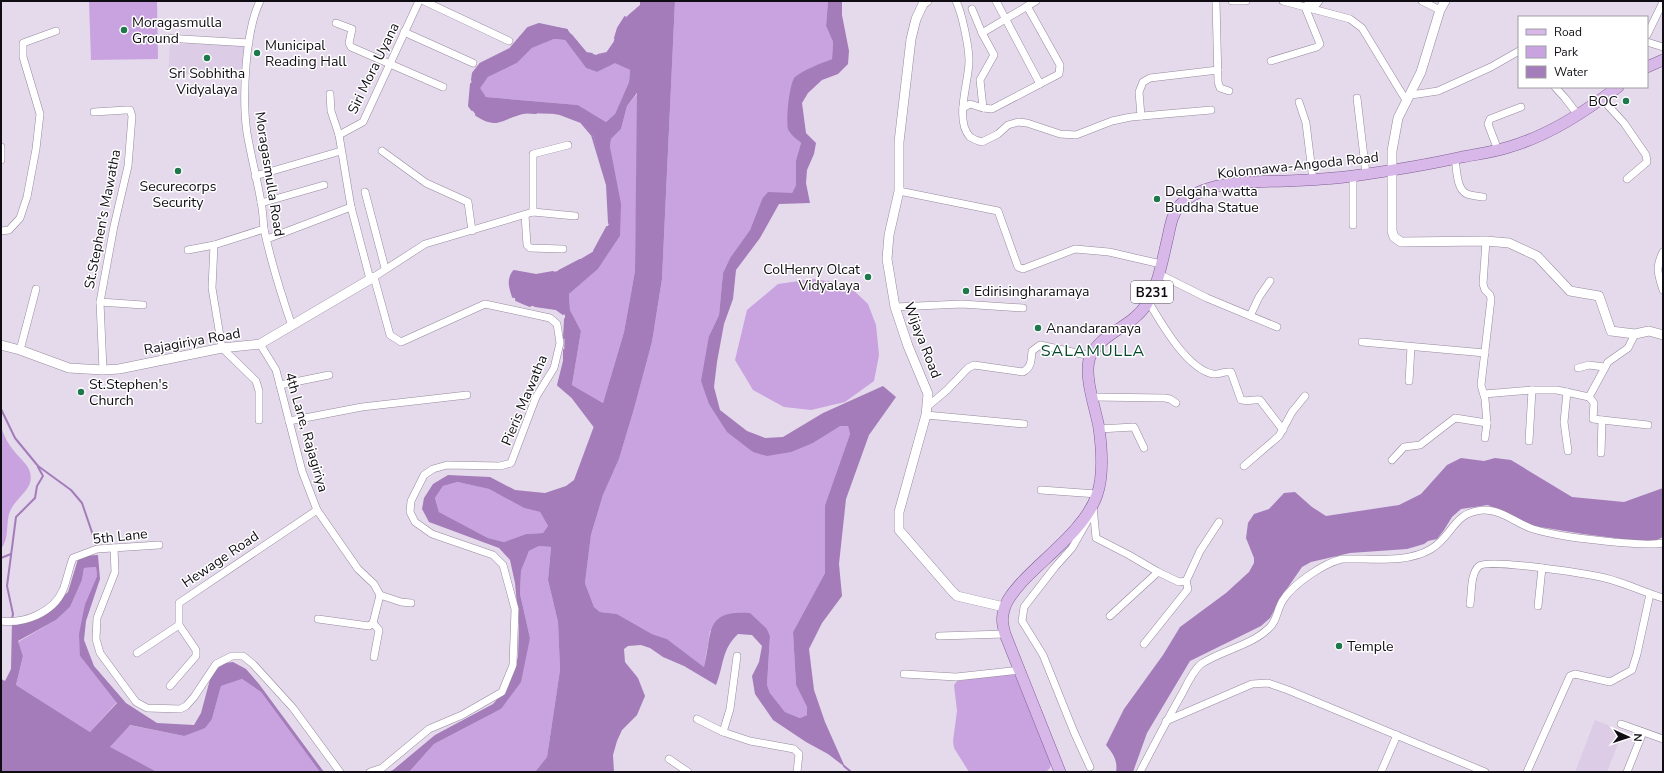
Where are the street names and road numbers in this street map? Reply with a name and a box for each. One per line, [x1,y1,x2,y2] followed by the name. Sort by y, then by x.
[343,19,404,117] street label: Siri Mora Uyana
[250,110,289,238] street label: Moragasmulla Road
[80,148,125,290] street label: St.Stephen's Mawatha
[1216,148,1380,183] street label: Kolonnawa-Angoda Road
[1131,281,1173,303] road number: B231
[899,299,946,381] street label: Wijaya Road
[142,324,242,359] street label: Rajagiriya Road
[497,352,552,448] street label: Pieris Mawatha
[280,370,333,494] street label: 4th Lane, Rajagiriya
[92,524,149,549] street label: 5th Lane
[178,527,262,592] street label: Hewage Road

